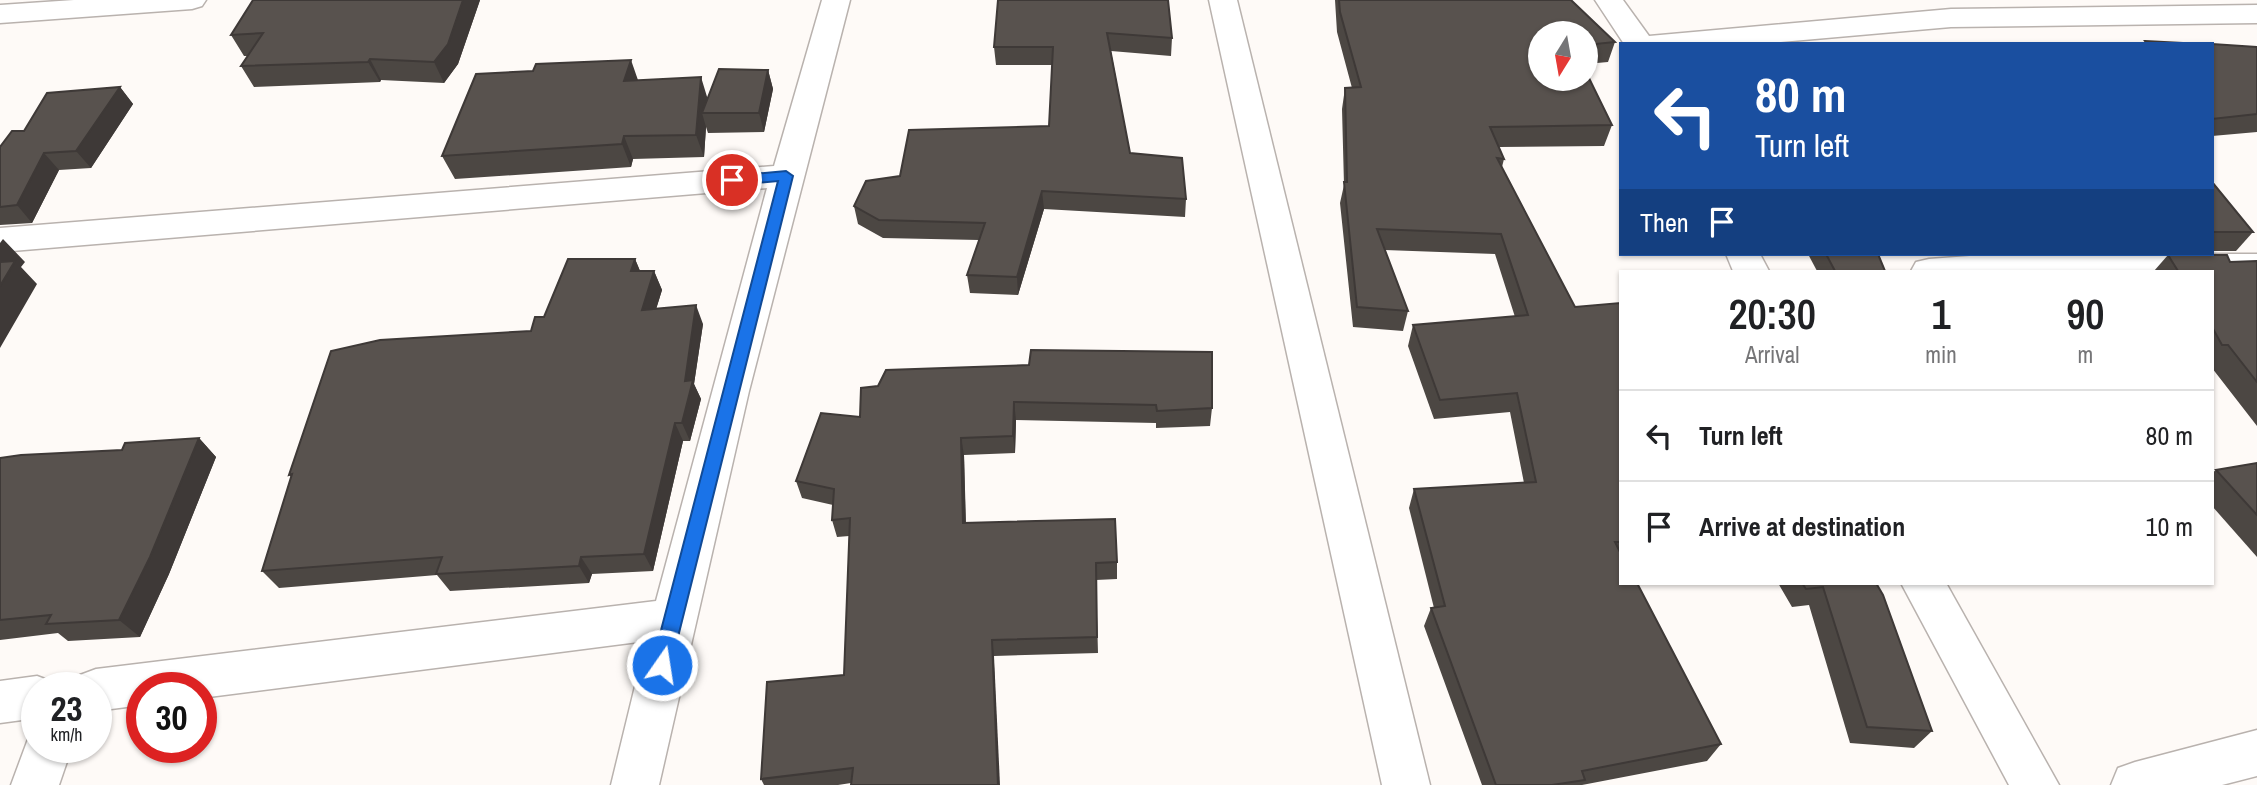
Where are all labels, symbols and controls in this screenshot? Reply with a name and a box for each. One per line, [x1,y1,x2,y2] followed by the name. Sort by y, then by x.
[1528,21,1598,91] north arrow
[1528,21,1598,91] map controls
[1755,61,1847,127] text: 80 m
[1640,70,1731,161] icon: left
[1755,124,1849,167] text: Turn left
[702,150,762,210] pin
[713,161,751,199] icon: arrive
[1703,203,1741,241] icon: arrive
[1640,205,1689,240] text: Then
[1728,286,1816,342] text: 20:30
[1931,286,1951,342] text: 1
[2066,286,2105,342] text: 90
[1745,339,1799,370] text: Arrival
[1925,339,1957,370] text: min
[2078,339,2093,370] text: m
[1640,417,1678,455] icon: left
[1699,418,1783,453] text: Turn left
[2146,418,2193,453] text: 80 m
[1640,508,1678,546] icon: arrive
[1699,509,1905,544] text: Arrive at destination
[2146,509,2193,544] text: 10 m
[625,628,699,702] position arrow
[126,672,217,763] speed limit sign: 30
[51,685,82,732] text: 23
[51,722,83,747] text: km/h

